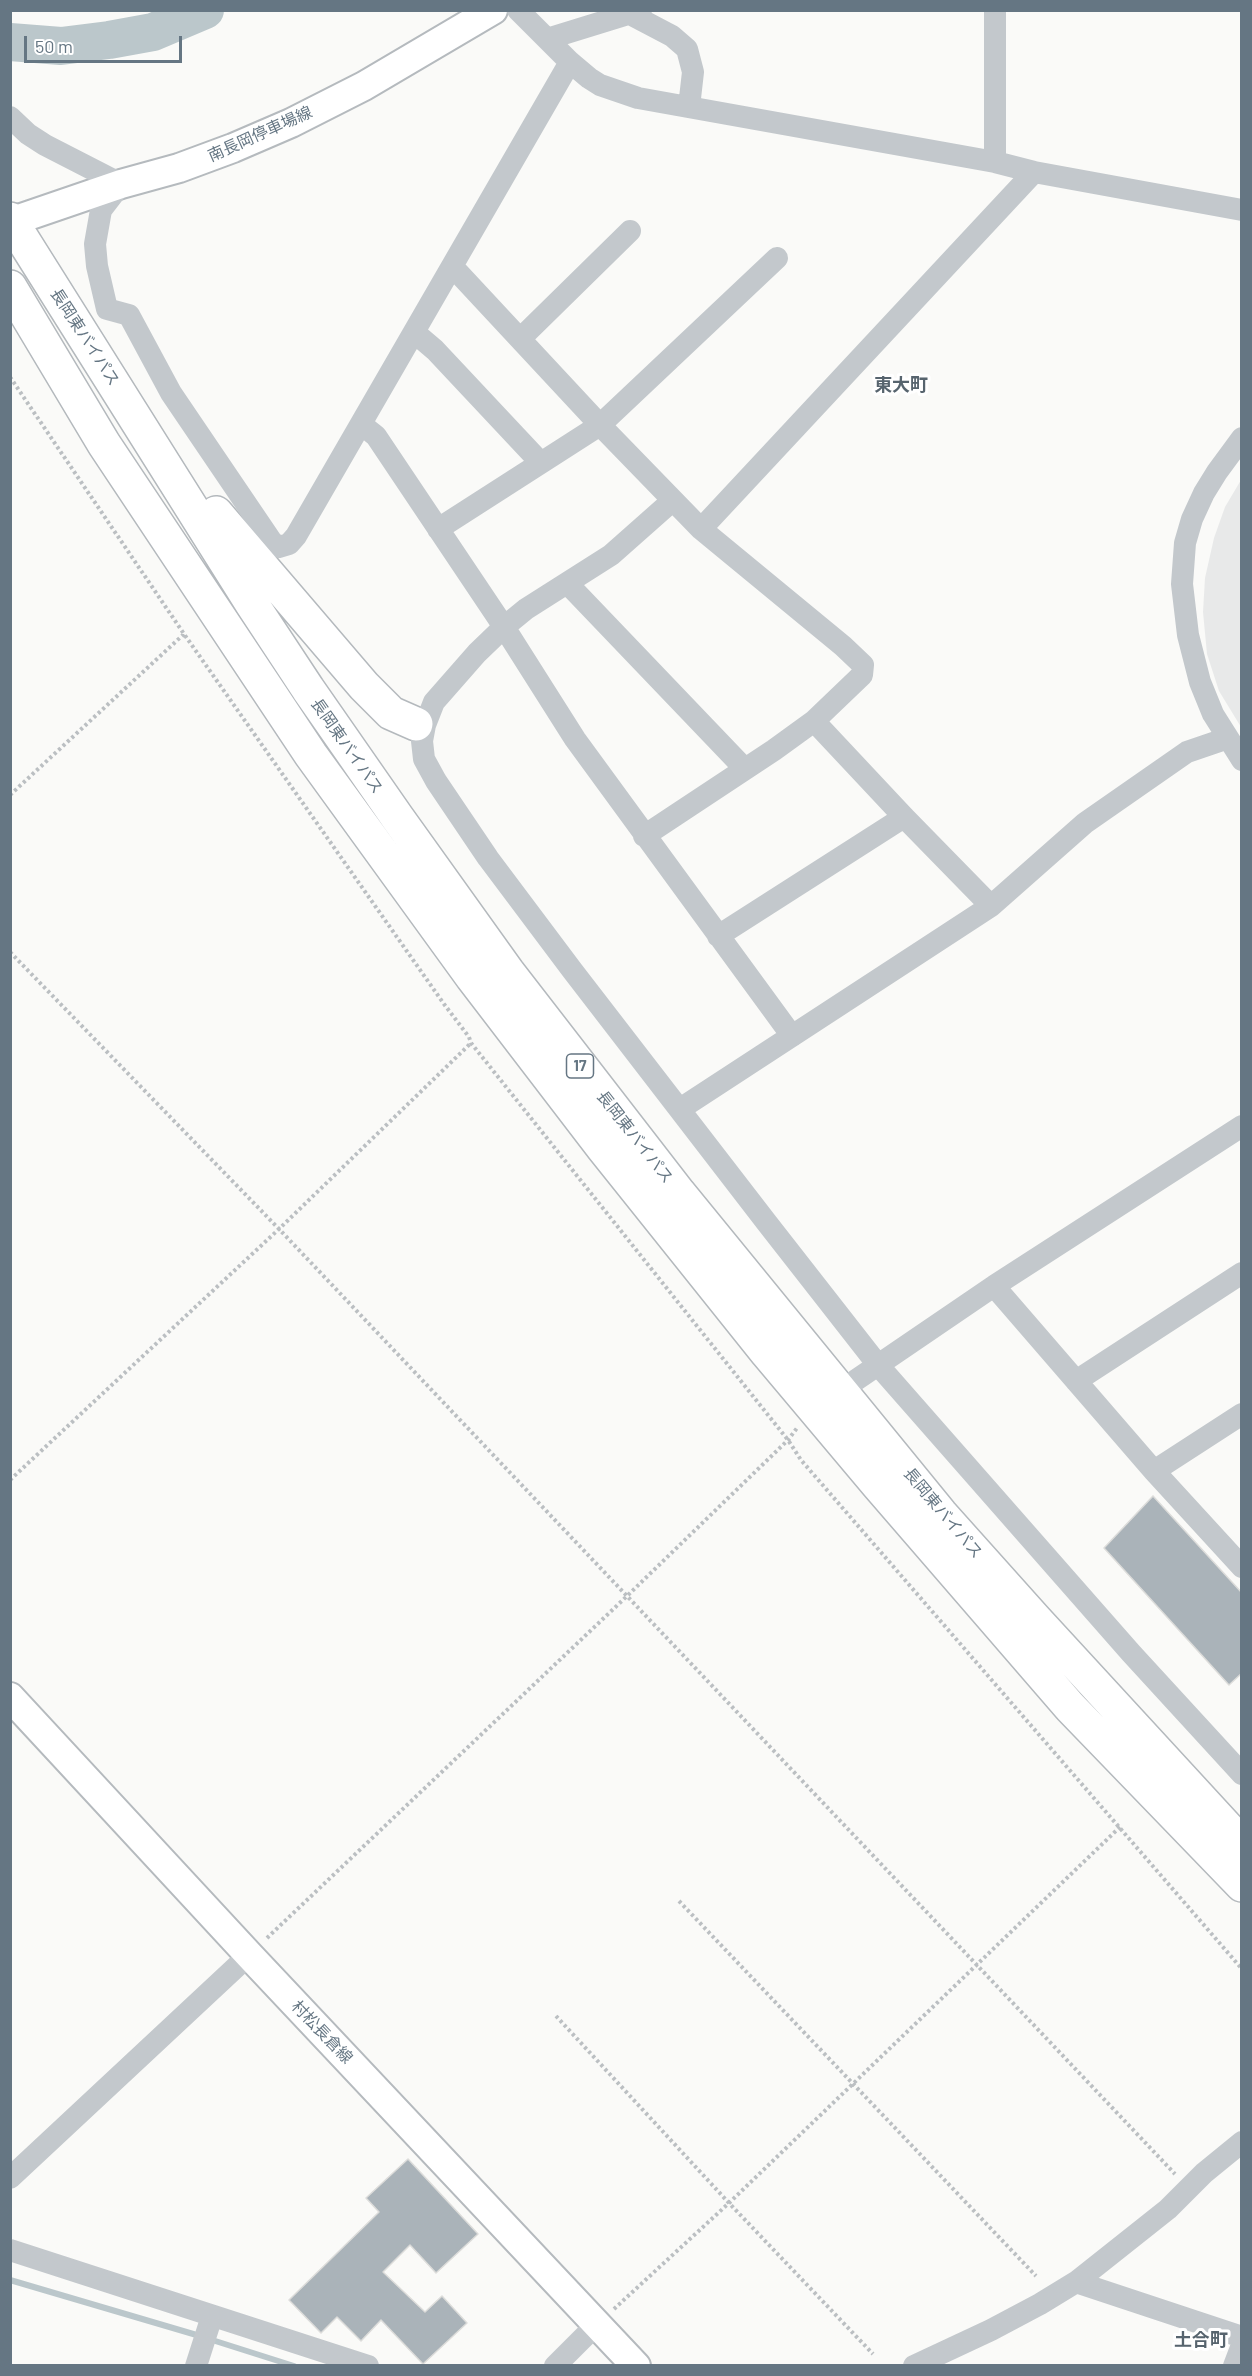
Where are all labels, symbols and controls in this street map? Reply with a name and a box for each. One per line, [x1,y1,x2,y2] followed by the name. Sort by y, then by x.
[27,24,184,62] scale bar
[35,35,73,57] text: 50 m
[205,102,315,166] street label: 南長岡停車場線
[46,285,124,389] street label: 長岡東バイパス
[874,374,928,396] district label: 東大町
[307,695,387,797] street label: 長岡東バイパス
[566,1054,594,1078] road number: 17
[593,1087,677,1187] street label: 長岡東バイパス
[900,1464,986,1562] street label: 長岡東バイパス
[287,1997,357,2067] street label: 村松長倉線
[1174,2329,1228,2351] district label: 土合町

